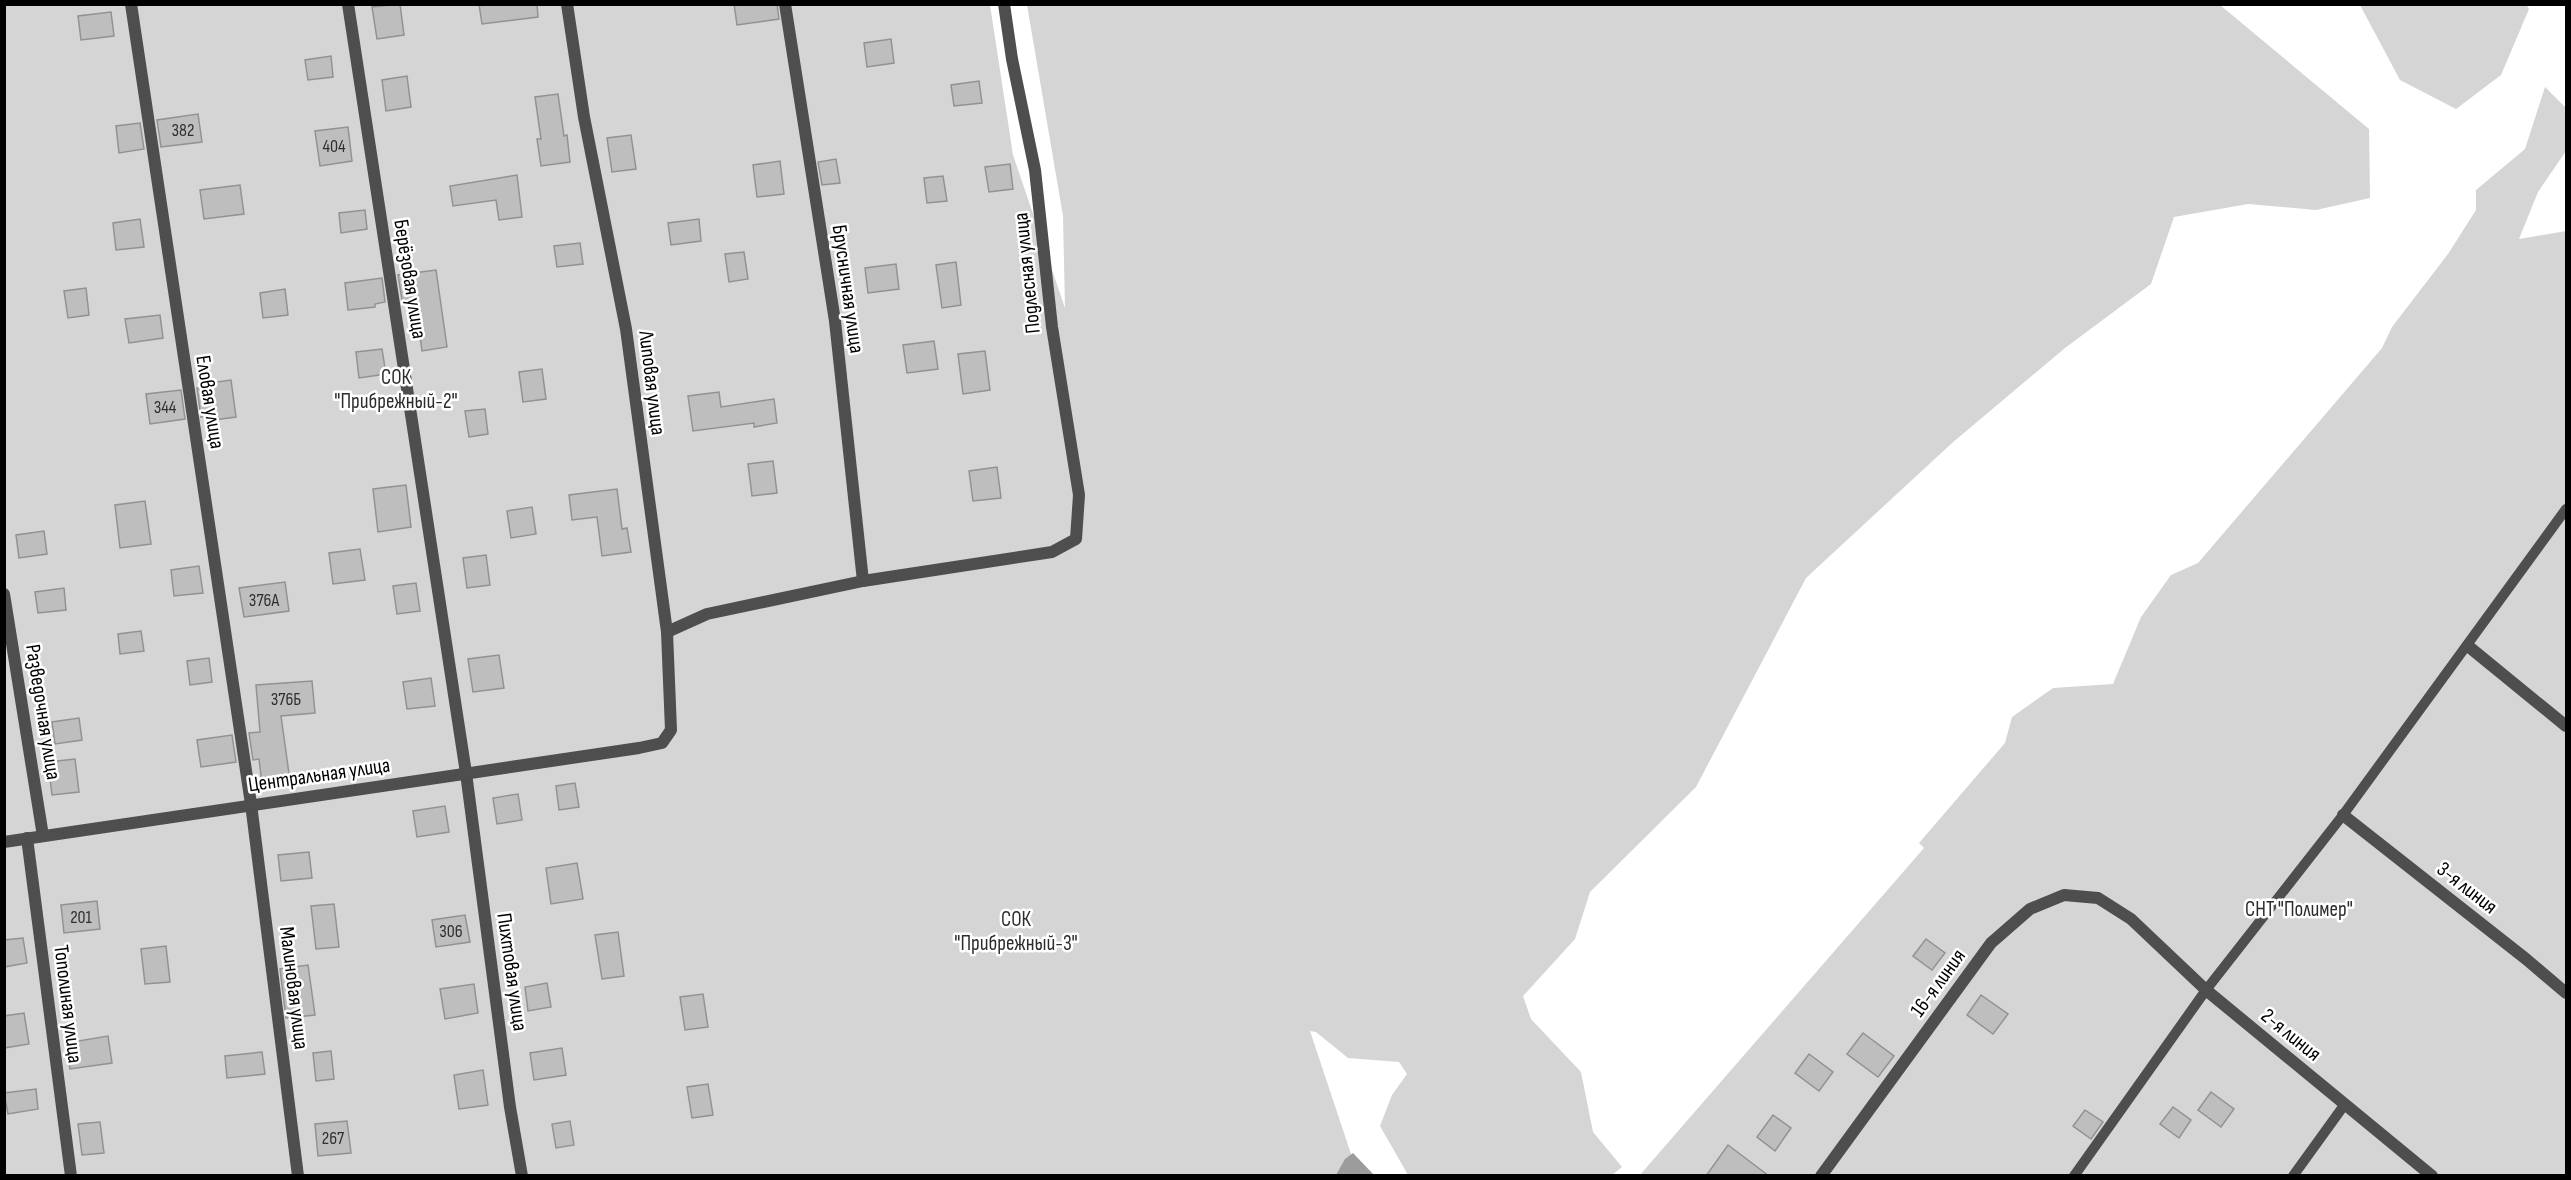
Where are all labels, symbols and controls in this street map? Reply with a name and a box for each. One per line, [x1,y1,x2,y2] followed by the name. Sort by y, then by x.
[171,120,195,141] house number: 382
[322,136,346,157] house number: 404
[1008,211,1046,335] street label: Подлесная улица
[388,218,432,340] street label: Берёзовая улица
[827,223,869,355] street label: Брусничная улица
[633,329,671,436] street label: Липовая улица
[190,354,230,450] street label: Еловая улица
[334,365,458,414] park label: СОК "Прибрежный-2"
[154,397,177,418] house number: 344
[249,590,279,611] house number: 376А
[20,643,66,781] street label: Разведочная улица
[271,689,301,710] house number: 376Б
[246,753,392,797] street label: Центральная улица
[2432,857,2502,919] street label: 3-я линия
[2245,897,2353,922] park label: СНТ "Полимер"
[70,907,93,928] house number: 201
[954,907,1078,956] park label: СОК "Прибрежный-3"
[491,911,533,1033] street label: Пихтовая улица
[439,921,463,942] house number: 306
[274,925,314,1051] street label: Малиновая улица
[48,943,88,1065] street label: Тополиная улица
[1905,944,1971,1022] street label: 16-я линия
[2256,1003,2326,1067] street label: 2-я линия
[322,1128,345,1149] house number: 267

